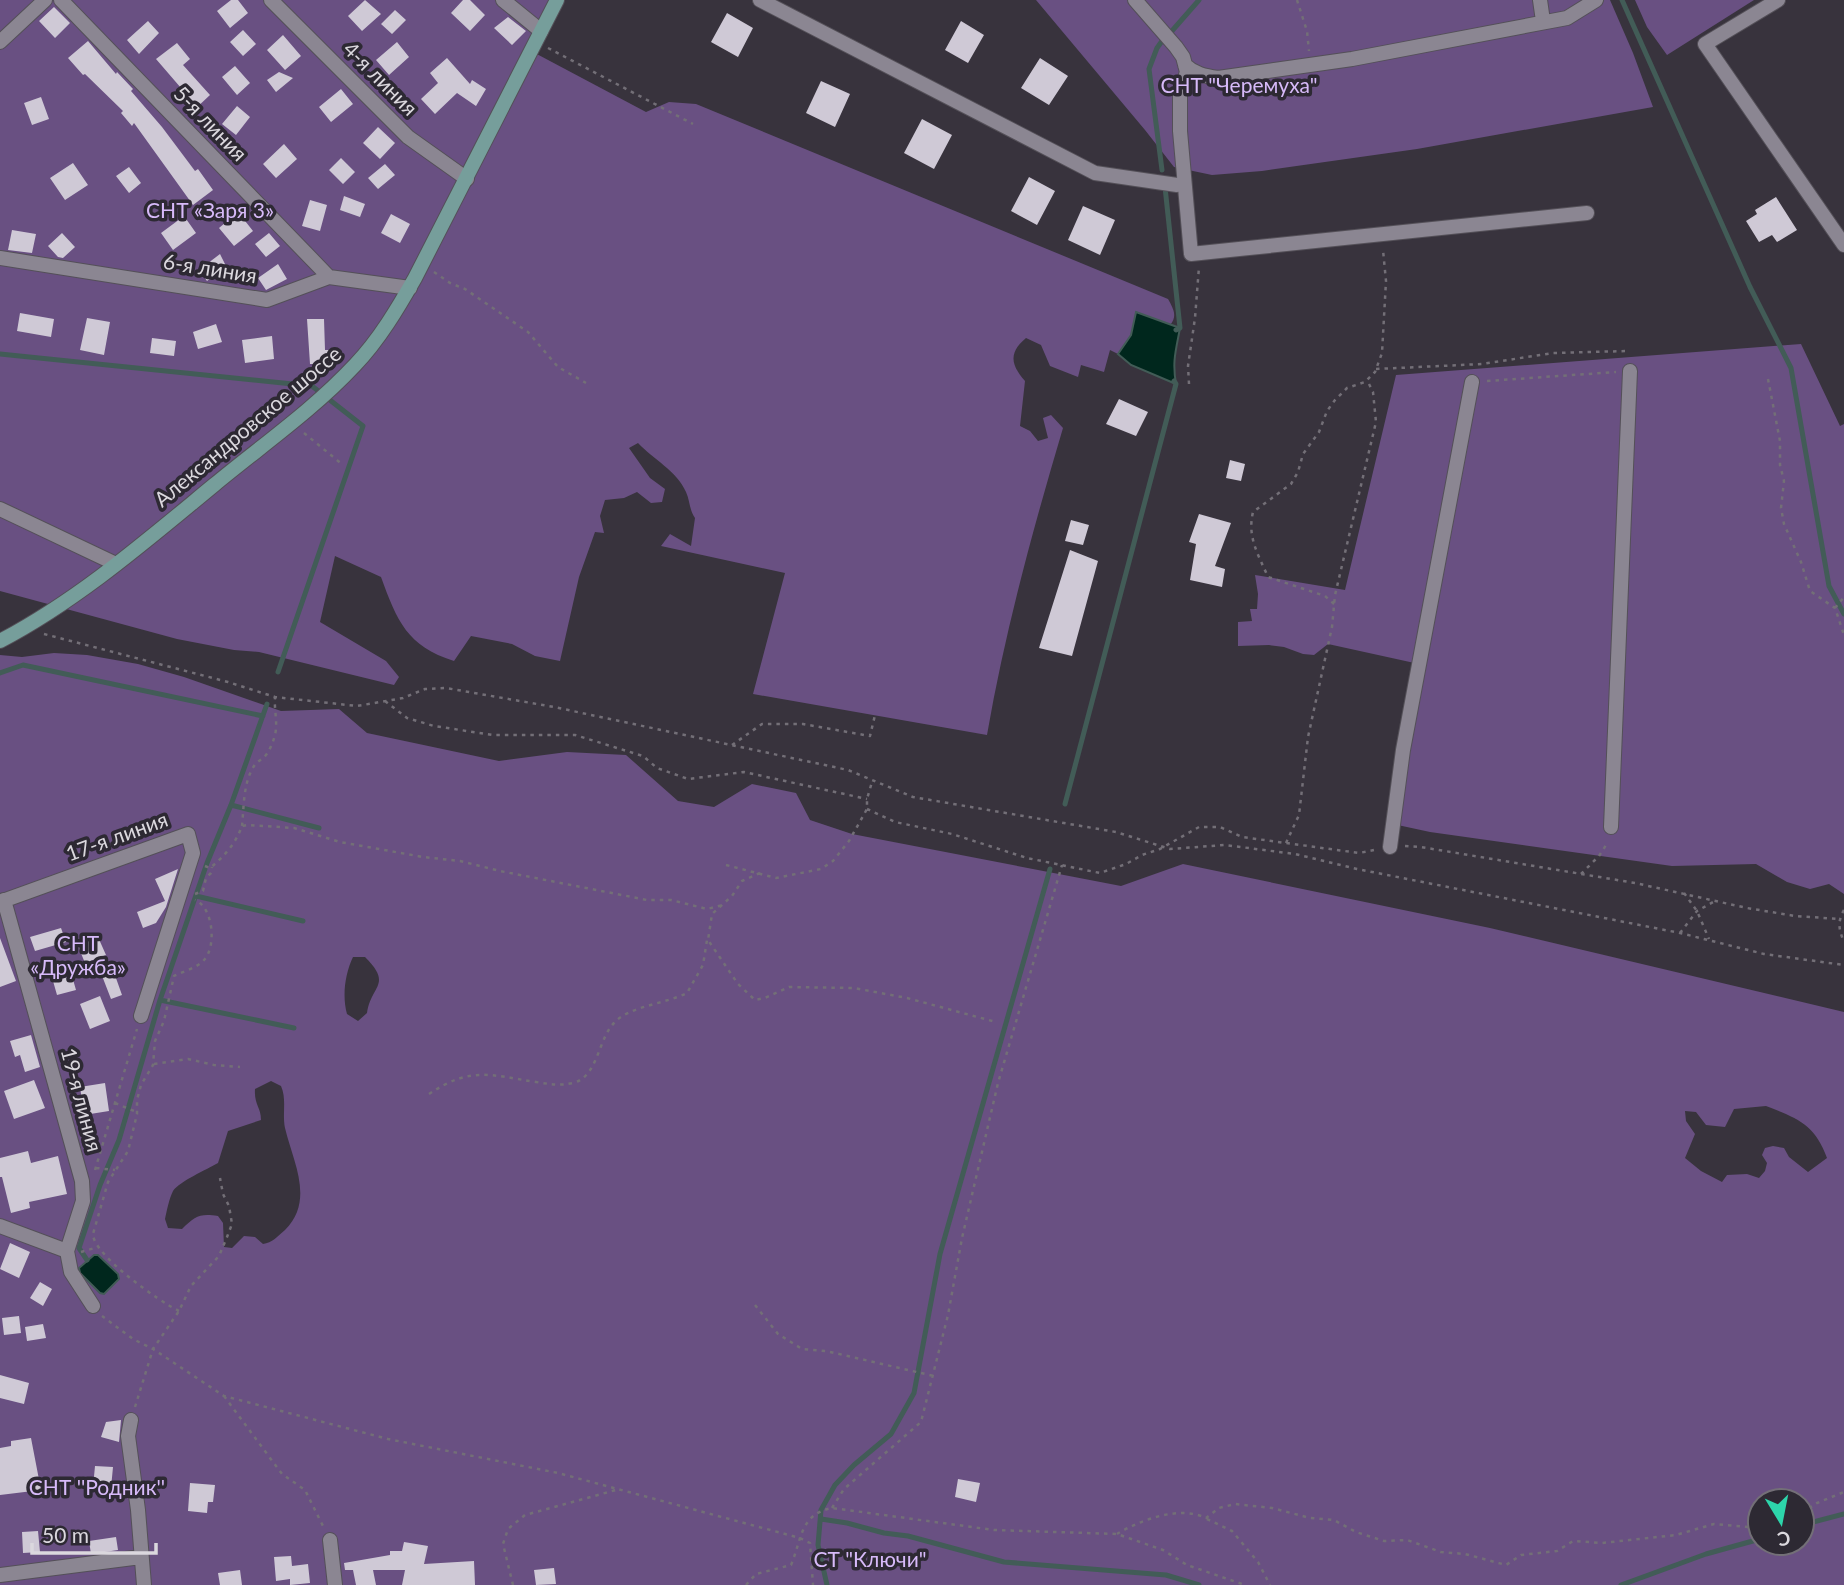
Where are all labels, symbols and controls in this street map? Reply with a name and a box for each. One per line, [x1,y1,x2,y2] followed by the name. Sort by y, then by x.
[339,36,423,120] street label: 4-я линия
[1160,72,1318,97] park label: СНТ "Черемуха"
[169,80,253,166] street label: 5-я линия
[146,197,274,222] park label: СНТ «Заря 3»
[162,248,259,287] street label: 6-я линия
[148,340,346,511] street label: Александровское шоссе
[62,806,171,866] street label: 17-я линия
[30,930,126,979] park label: СНТ «Дружба»
[57,1045,108,1154] street label: 19-я линия
[29,1474,165,1499] park label: СНТ ''Родник''
[1746,1487,1816,1557] north arrow
[32,1512,156,1556] scale bar
[42,1522,89,1547] text: 50 m
[1775,1527,1792,1552] text: С
[813,1546,927,1571] park label: СТ "Ключи"

